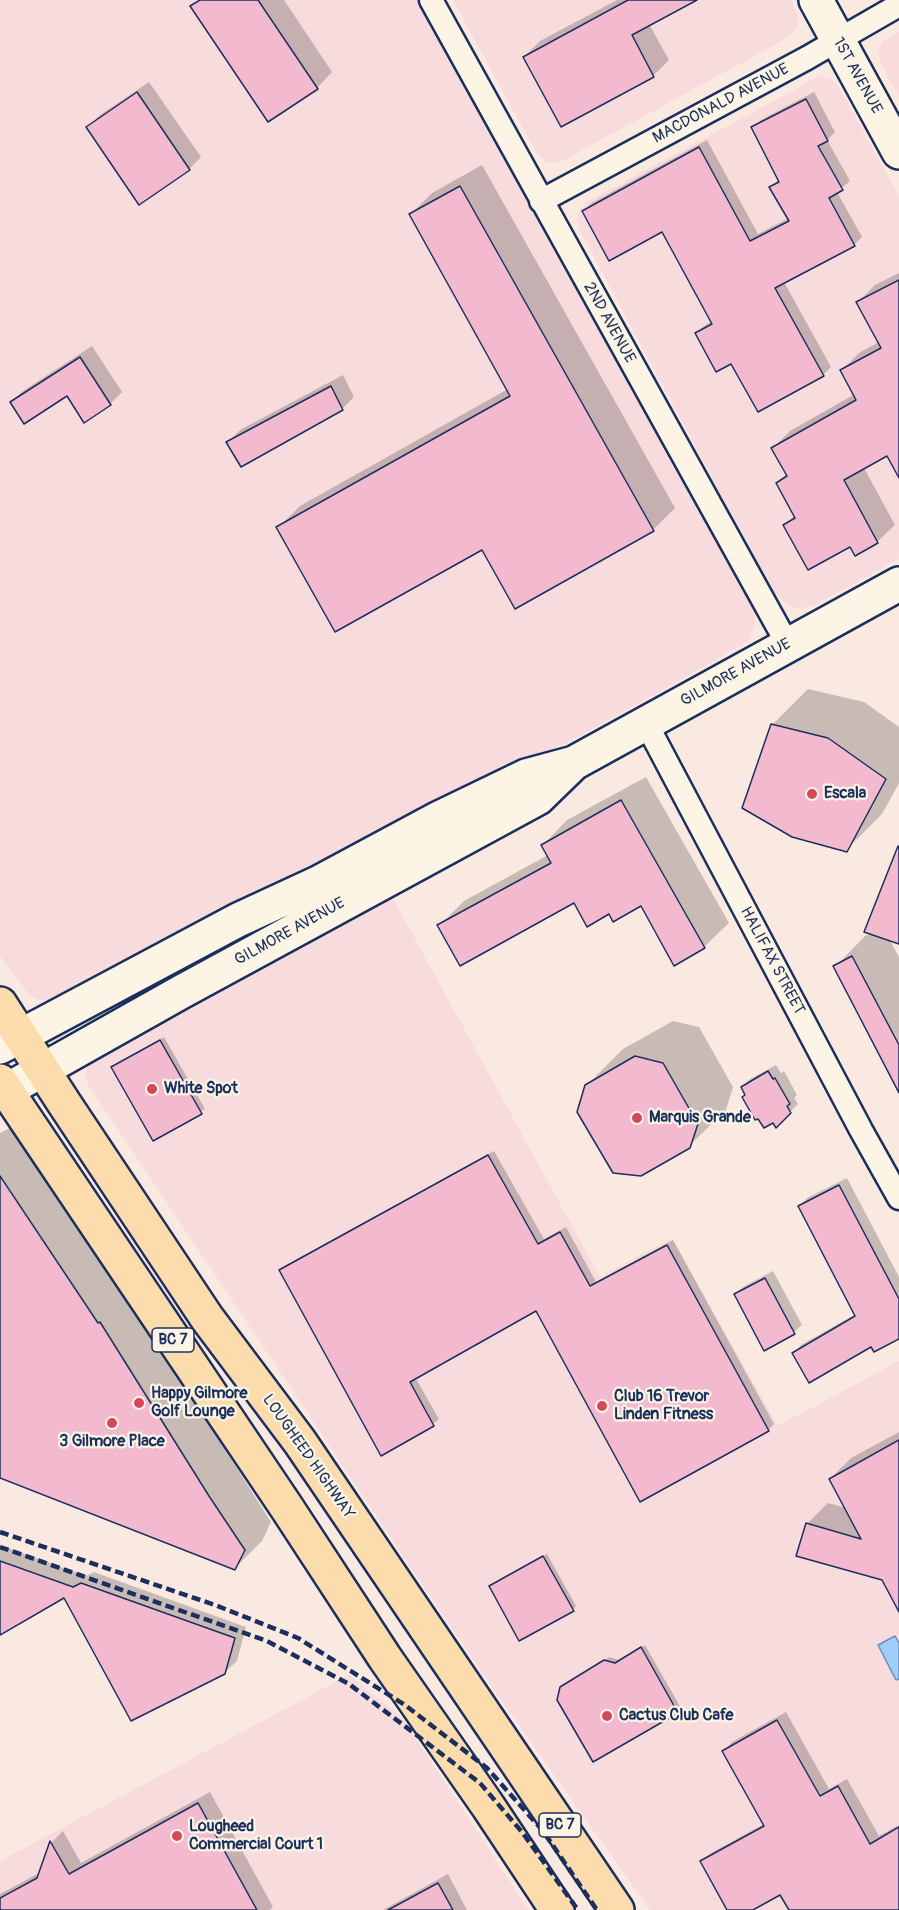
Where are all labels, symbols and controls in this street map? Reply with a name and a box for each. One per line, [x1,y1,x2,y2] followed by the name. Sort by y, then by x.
[828,35,886,117] street label: 1ST AVENUE
[650,60,792,148] street label: MACDONALD AVENUE
[579,279,639,367] street label: 2ND AVENUE
[677,635,795,711] street label: GILMORE AVENUE
[824,784,866,804] place label: Escala
[805,787,819,801] marker: Escala
[231,894,349,970] street label: GILMORE AVENUE
[735,904,809,1018] street label: HALIFAX STREET
[164,1079,238,1099] place label: White Spot
[145,1082,159,1096] marker: White Spot
[649,1108,751,1128] place label: Marquis Grande
[630,1111,644,1125] marker: Marquis Grande
[152,1328,194,1352] road number: BC 7
[151,1384,247,1422] place label: Happy Gilmore Golf Lounge
[614,1387,713,1425] place label: Club 16 Trevor Linden Fitness
[258,1391,358,1523] street label: LOUGHEED HIGHWAY
[132,1396,146,1410] marker: Happy Gilmore Golf Lounge
[595,1399,609,1413] marker: Club 16 Trevor Linden Fitness
[105,1416,119,1430] marker: 3 Gilmore Place
[59,1432,165,1452] place label: 3 Gilmore Place
[619,1706,733,1726] place label: Cactus Club Cafe
[600,1709,614,1723] marker: Cactus Club Cafe
[539,1813,581,1837] road number: BC 7
[189,1817,323,1855] place label: Lougheed Commercial Court 1
[170,1829,184,1843] marker: Lougheed Commercial Court 1

